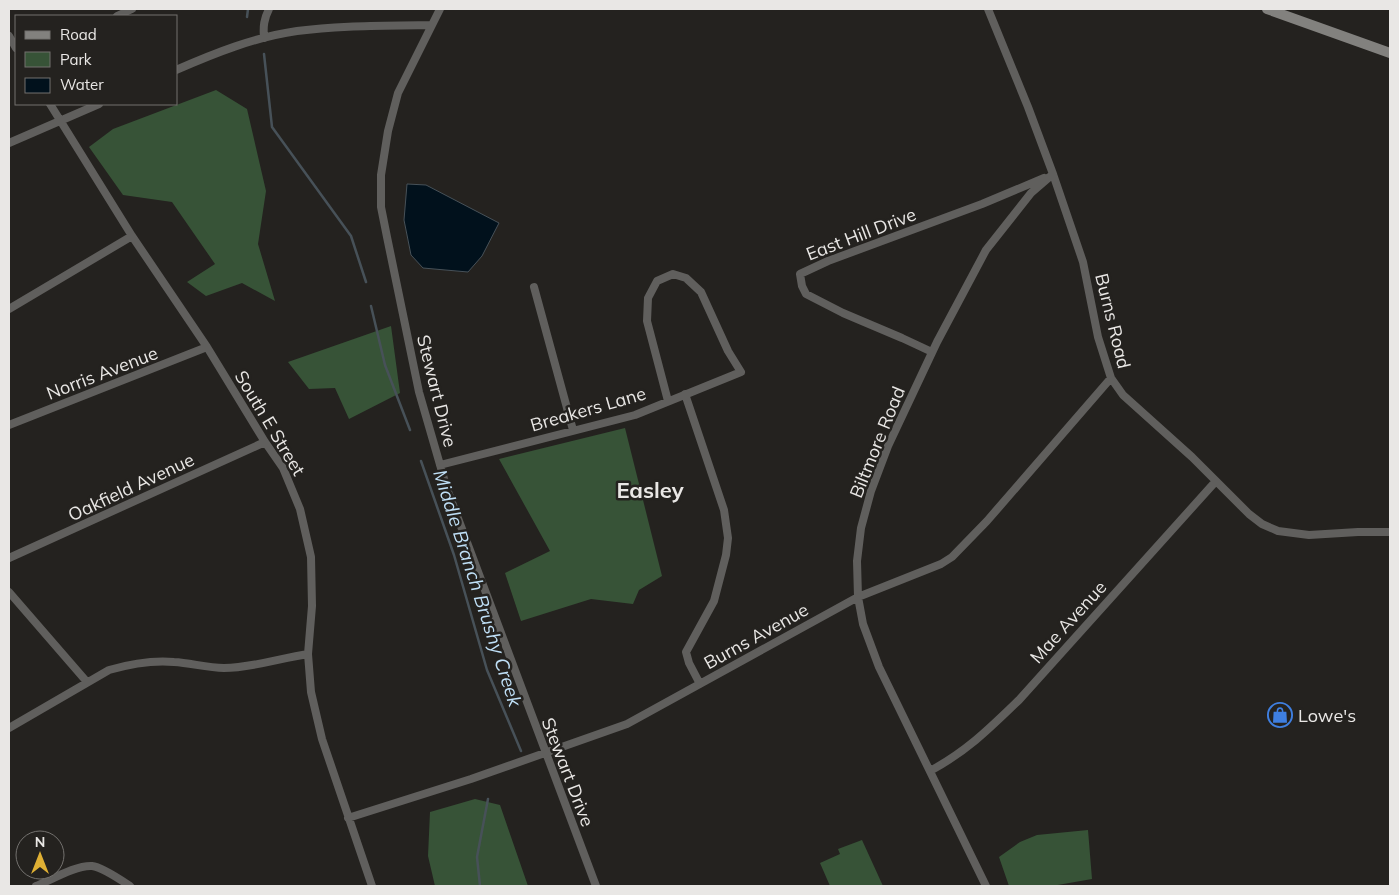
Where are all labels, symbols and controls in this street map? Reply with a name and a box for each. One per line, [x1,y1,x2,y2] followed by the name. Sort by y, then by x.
[15,15,178,105] legend
[60,25,97,44] text: Road
[60,50,92,69] text: Park
[60,75,104,94] text: Water
[803,202,919,266] street label: East Hill Drive
[1090,271,1136,371] street label: Burns Road
[412,333,462,449] street label: Stewart Drive
[43,341,161,405] street label: Norris Avenue
[230,366,310,480] street label: South E Street
[528,382,648,436] street label: Breakers Lane
[844,383,910,501] street label: Biltmore Road
[64,448,198,526] street label: Oakfield Avenue
[428,466,528,711] water label: Middle Branch Brushy Creek
[616,476,684,504] district label: Easley
[1025,576,1111,668] street label: Mae Avenue
[700,598,812,674] street label: Burns Avenue
[1267,702,1293,728] shop icon: Lowe's
[1298,704,1356,727] place label: Lowe's
[537,714,599,830] street label: Stewart Drive
[15,830,65,880] north arrow
[35,833,45,851] text: N

